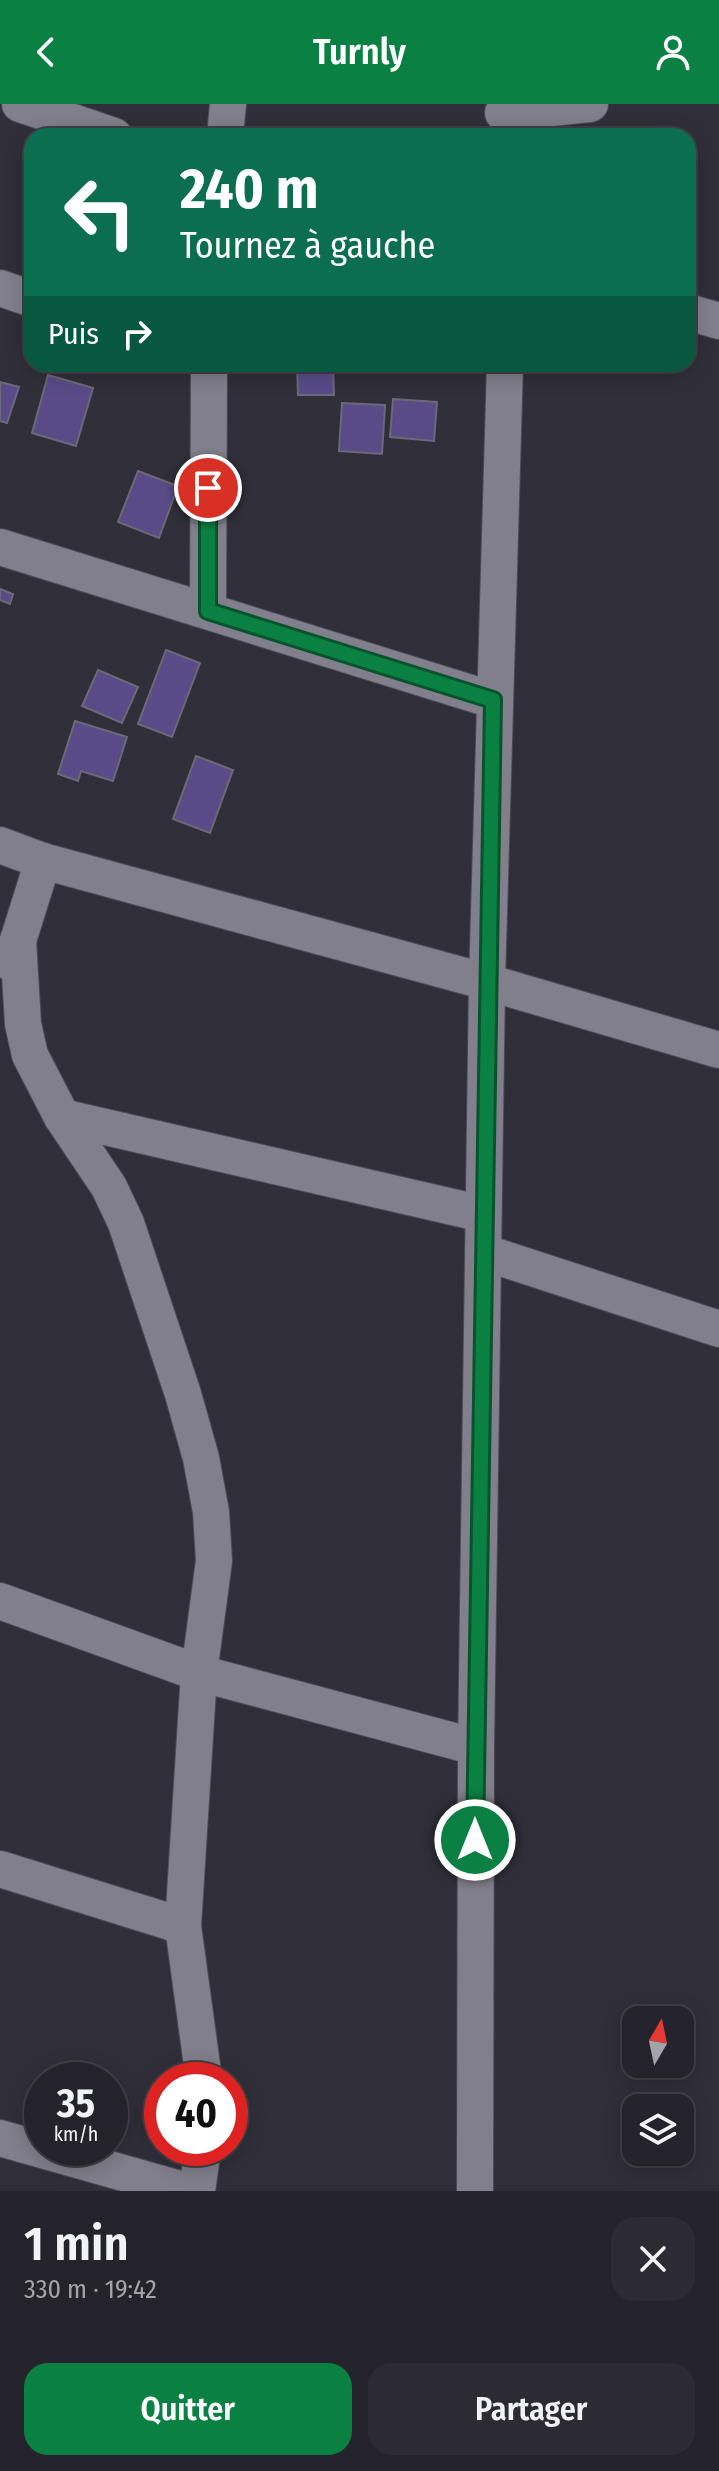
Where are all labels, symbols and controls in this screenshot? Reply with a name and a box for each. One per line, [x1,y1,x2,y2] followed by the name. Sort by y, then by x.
[24,30,68,74] icon: back
[313,30,406,74] text: Turnly
[651,30,695,74] icon: person
[180,156,319,223] text: 240 m
[48,160,152,264] icon: left
[180,224,435,268] text: Tournez à gauche
[115,312,159,356] icon: right
[48,316,99,352] text: Puis
[174,454,242,522] pin
[186,466,230,510] icon: arrive
[433,1798,517,1882] position arrow
[622,2006,694,2078] north arrow
[622,2006,694,2166] map controls
[144,2062,248,2166] speed limit sign: 40
[57,2080,95,2128] text: 35
[622,2094,694,2166] button: layers
[54,2122,98,2146] text: km/h
[24,2215,129,2273] text: 1 min
[611,2217,695,2301] button: close
[24,2274,157,2305] text: 330 m · 19:42
[24,2363,352,2455] button: Quitter
[368,2363,695,2455] button: Partager

